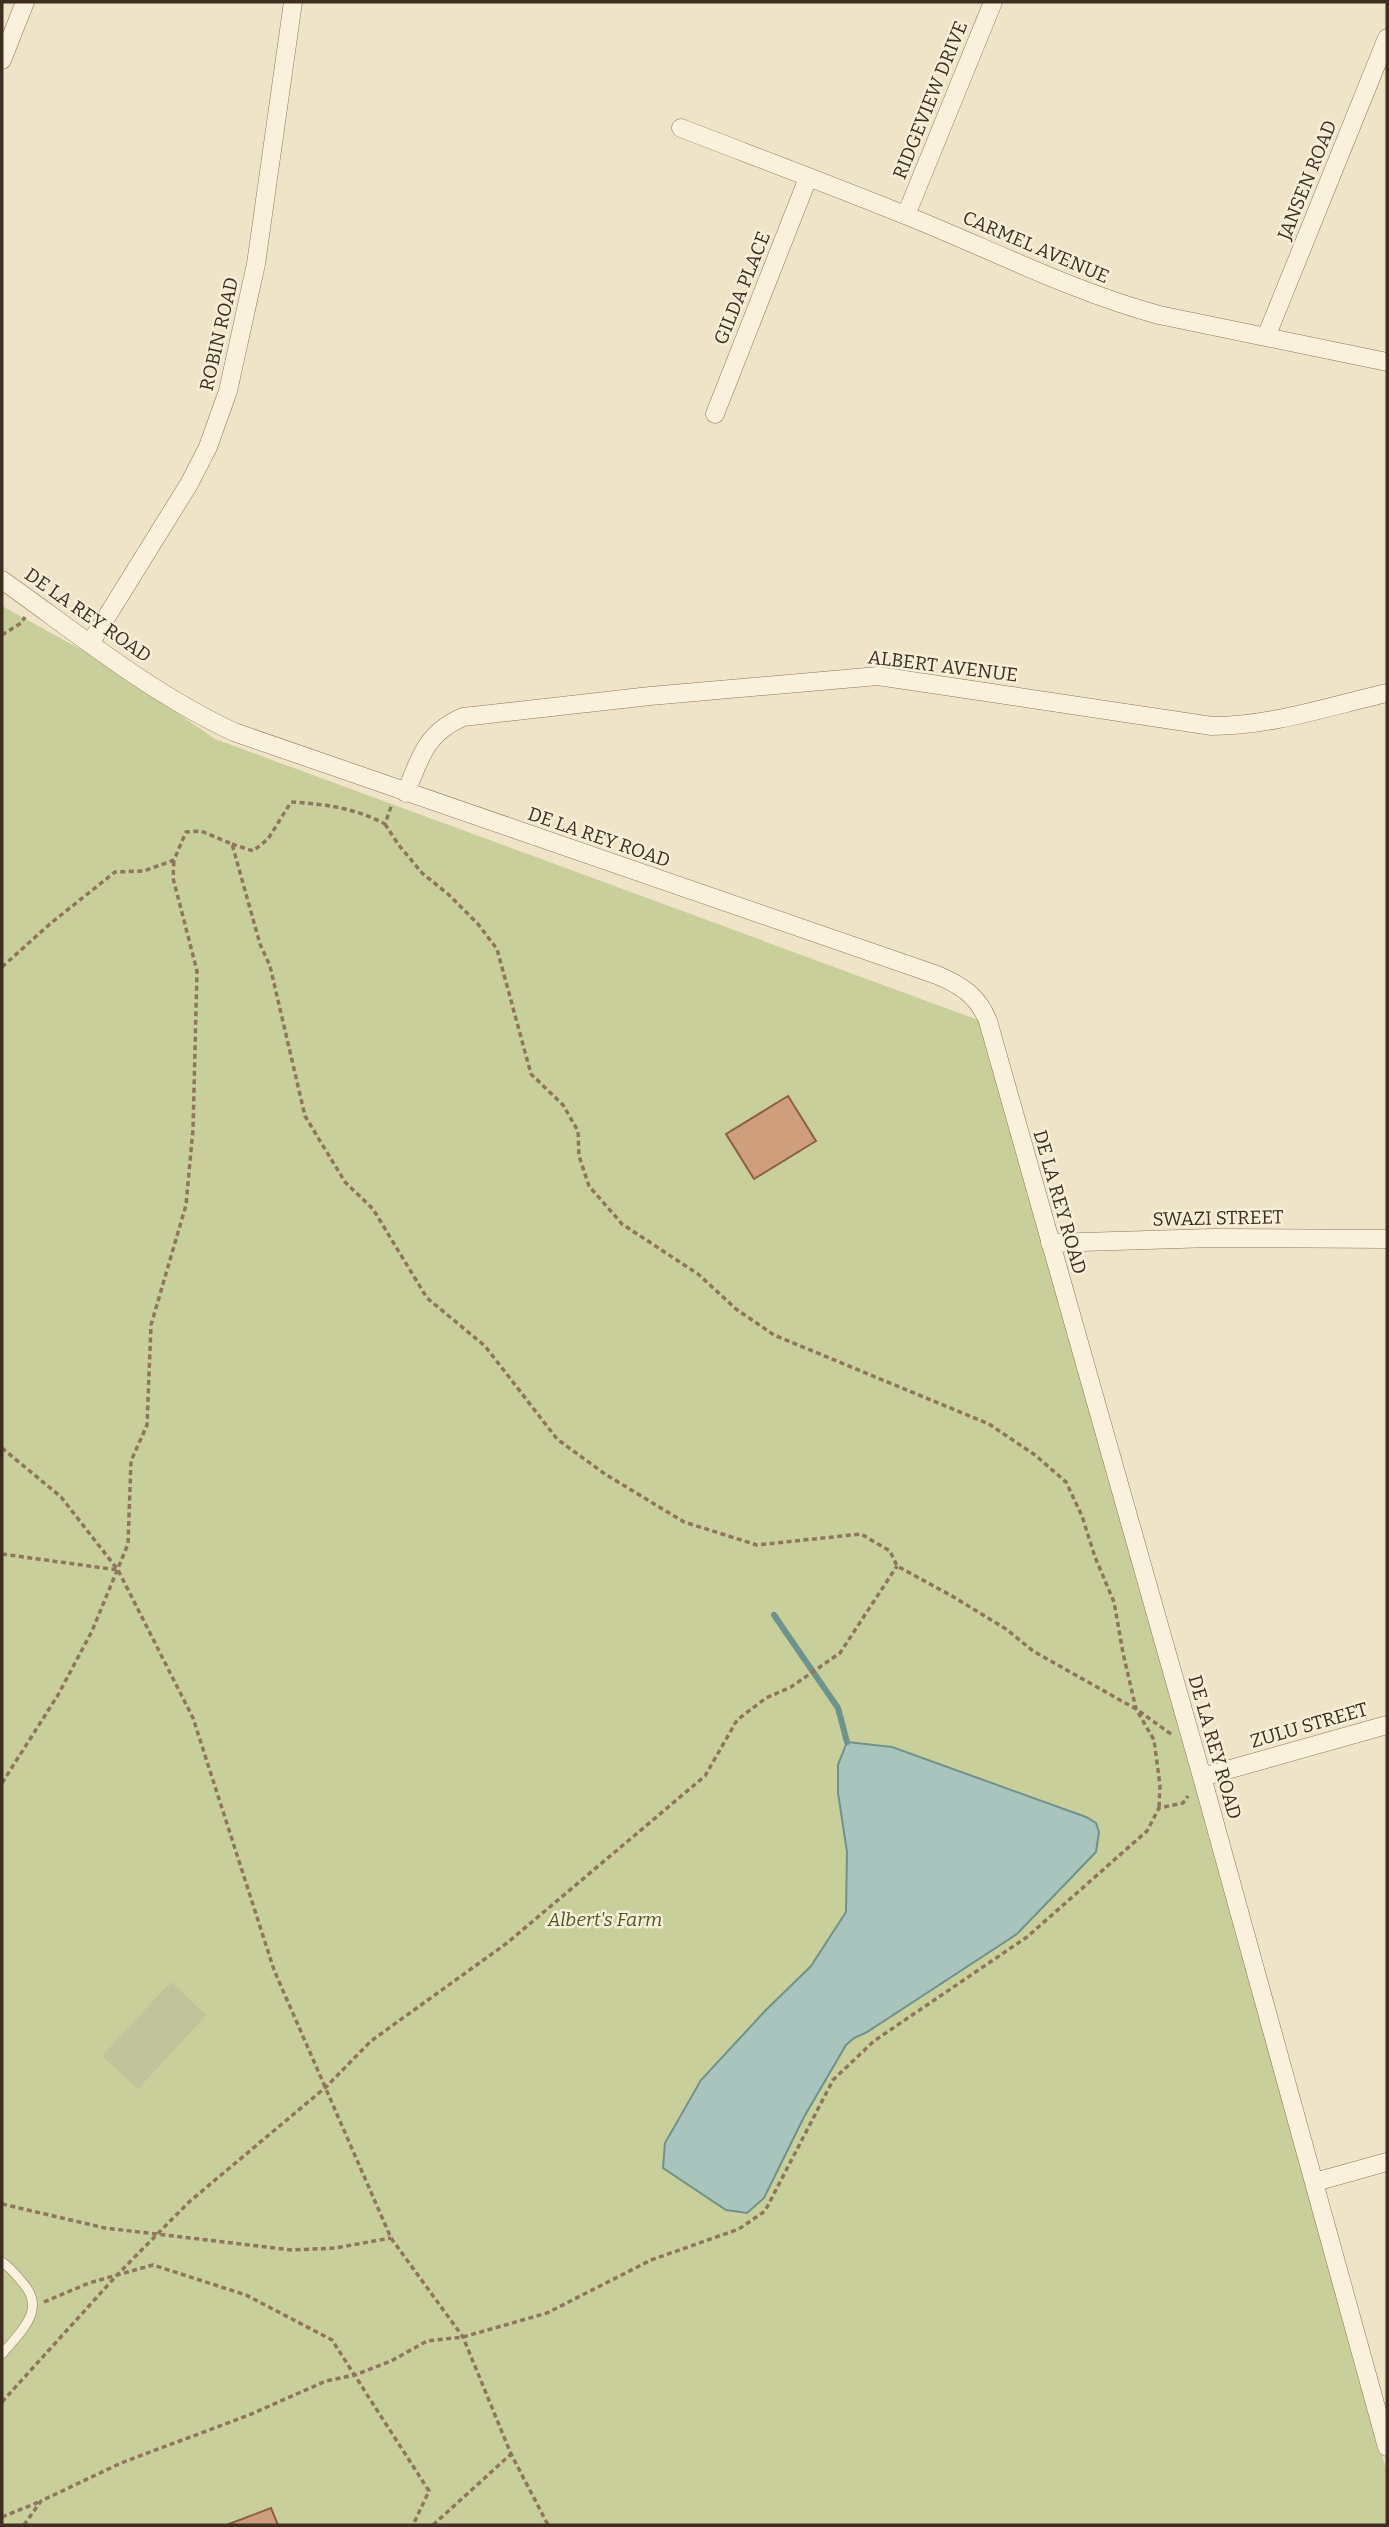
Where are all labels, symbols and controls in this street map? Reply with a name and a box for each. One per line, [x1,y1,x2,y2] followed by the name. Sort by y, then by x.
[888,17,972,183] street label: RIDGEVIEW DRIVE
[1272,117,1341,244] street label: JANSEN ROAD
[959,206,1113,288] street label: CARMEL AVENUE
[709,228,775,348] street label: GILDA PLACE
[195,275,243,393] street label: ROBIN ROAD
[20,563,156,667] street label: DE LA REY ROAD
[867,645,1019,687] street label: ALBERT AVENUE
[525,802,673,872] street label: DE LA REY ROAD
[1028,1127,1092,1277] street label: DE LA REY ROAD
[1152,1205,1284,1231] street label: SWAZI STREET
[1183,1672,1247,1822] street label: DE LA REY ROAD
[1248,1697,1370,1753] street label: ZULU STREET
[547,1908,662,1931] park label: Albert's Farm

